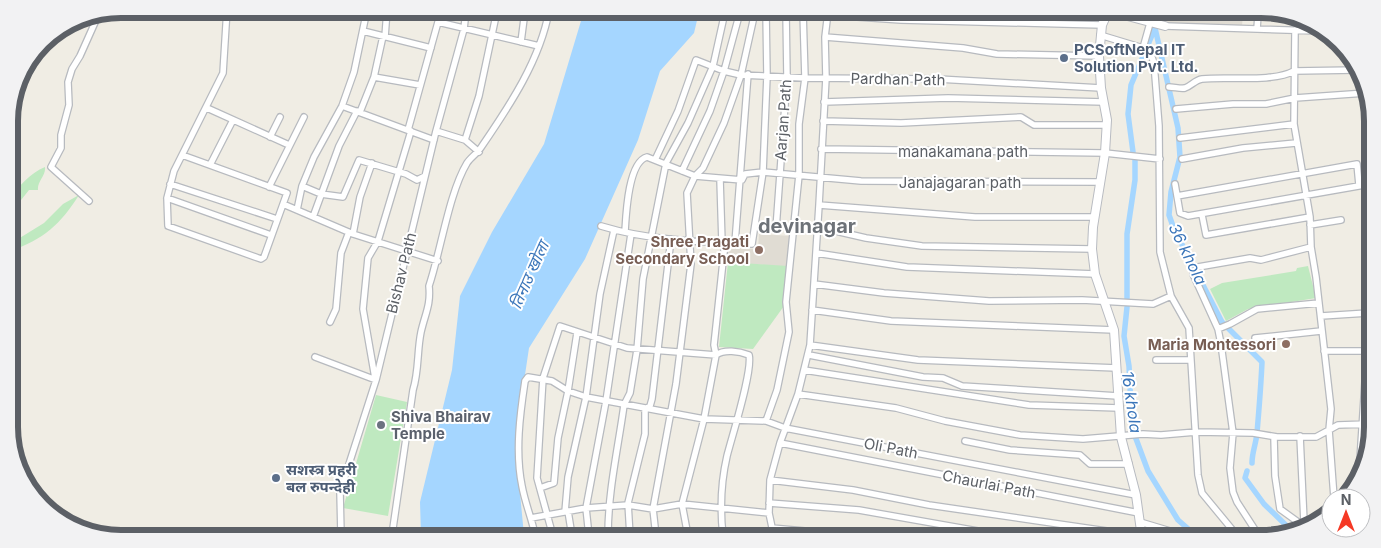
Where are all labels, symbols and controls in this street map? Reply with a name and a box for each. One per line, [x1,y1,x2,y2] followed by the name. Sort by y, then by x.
[1074,40,1199,76] place label: PCSoftNepal IT Solution Pvt. Ltd.
[1058,52,1070,64] marker: PCSoftNepal IT Solution Pvt. Ltd.
[850,69,946,89] street label: Pardhan Path
[771,79,795,161] street label: Aarjan Path
[898,142,1028,161] street label: manakamana path
[899,173,1021,192] street label: Janajagaran path
[758,214,856,238] district label: devinagar
[1165,220,1211,288] water label: 36 khola
[382,230,420,316] street label: Bishav Path
[615,232,749,268] place label: Shree Pragati Secondary School
[505,236,554,312] water label: तिनाउ खोला
[753,244,765,256] marker: Shree Pragati Secondary School
[1148,335,1276,354] place label: Maria Montessori
[1280,338,1292,350] marker: Maria Montessori
[1118,370,1146,434] water label: 16 khola
[391,407,491,443] place label: Shiva Bhairav Temple
[375,419,387,431] marker: Shiva Bhairav Temple
[862,433,920,463] street label: Oli Path
[286,460,357,496] place label: सशस्त्र प्रहरी बल रुपन्देही
[941,466,1037,502] street label: Chaurlai Path
[270,472,282,484] marker: सशस्त्र प्रहरी बल रुपन्देही
[1321,488,1371,538] north arrow
[1341,491,1351,508] text: N

